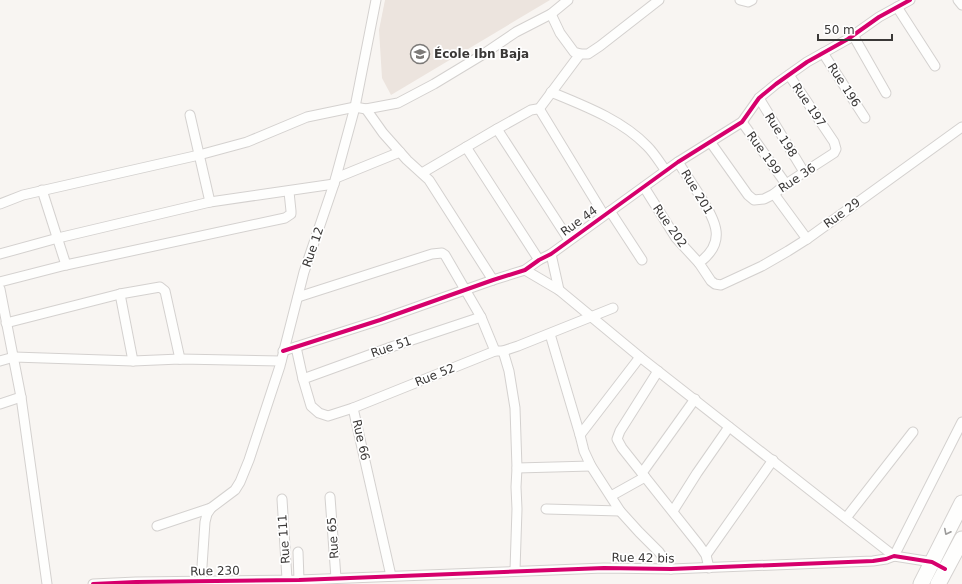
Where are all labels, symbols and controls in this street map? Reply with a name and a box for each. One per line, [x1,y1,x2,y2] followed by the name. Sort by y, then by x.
[818,16,892,42] scale bar
[824,23,855,37] text: 50 m
[409,43,431,65] school or university icon: École Ibn Baja
[434,46,529,61] place label: École Ibn Baja
[825,60,863,110] street label: Rue 196
[789,81,829,129] street label: Rue 197
[762,110,800,160] street label: Rue 198
[744,129,784,177] street label: Rue 199
[776,160,818,196] street label: Rue 36
[678,167,716,217] street label: Rue 201
[821,195,863,231] street label: Rue 29
[650,202,690,250] street label: Rue 202
[558,203,600,239] street label: Rue 44
[300,225,326,269] street label: Rue 12
[369,334,413,360] street label: Rue 51
[413,361,457,389] street label: Rue 52
[349,418,373,462] street label: Rue 66
[275,514,293,564] street label: Rue 111
[325,517,341,559] street label: Rue 65
[944,528,952,536] one-way arrow
[611,550,675,566] street label: Rue 42 bis
[190,564,240,578] street label: Rue 230

